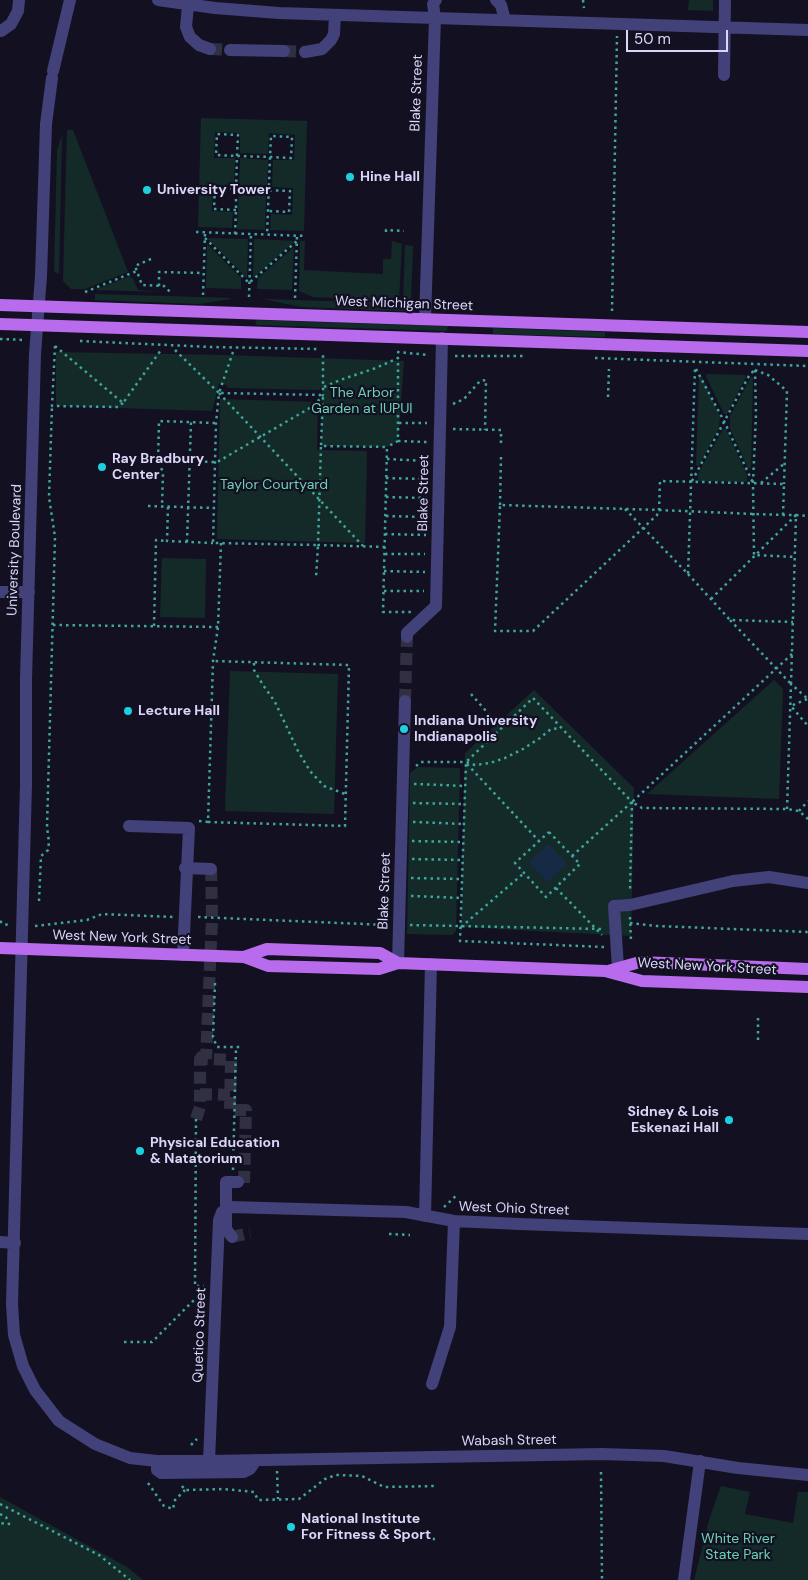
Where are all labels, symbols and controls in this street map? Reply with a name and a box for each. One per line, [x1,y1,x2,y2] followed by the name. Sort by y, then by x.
[628,20,730,52] scale bar
[634,29,671,49] text: 50 m
[407,54,427,132] street label: Blake Street
[360,169,420,185] place label: Hine Hall
[344,171,356,183] marker: Hine Hall
[157,182,271,198] place label: University Tower
[141,184,153,196] marker: University Tower
[335,293,473,315] street label: West Michigan Street
[311,385,413,418] park label: The Arbor Garden at IUPUI
[112,451,204,484] place label: Ray Bradbury Center
[415,454,433,532] street label: Blake Street
[96,461,108,473] marker: Ray Bradbury Center
[220,477,328,493] park label: Taylor Courtyard
[4,484,26,616] street label: University Boulevard
[138,703,220,719] place label: Lecture Hall
[122,705,134,717] marker: Lecture Hall
[414,713,537,746] place label: Indiana University Indianapolis
[398,723,410,735] marker: Indiana University Indianapolis
[375,852,395,930] street label: Blake Street
[52,927,192,949] street label: West New York Street
[637,955,777,979] street label: West New York Street
[628,1104,719,1136] place label: Sidney & Lois Eskenazi Hall
[723,1114,735,1126] marker: Sidney & Lois Eskenazi Hall
[150,1135,280,1168] place label: Physical Education & Natatorium
[134,1145,146,1157] marker: Physical Education & Natatorium
[458,1199,570,1219] street label: West Ohio Street
[190,1287,210,1383] street label: Quetico Street
[461,1432,557,1450] street label: Wabash Street
[301,1511,431,1544] place label: National Institute For Fitness & Sport
[285,1521,297,1533] marker: National Institute For Fitness & Sport
[701,1531,775,1564] park label: White River State Park

